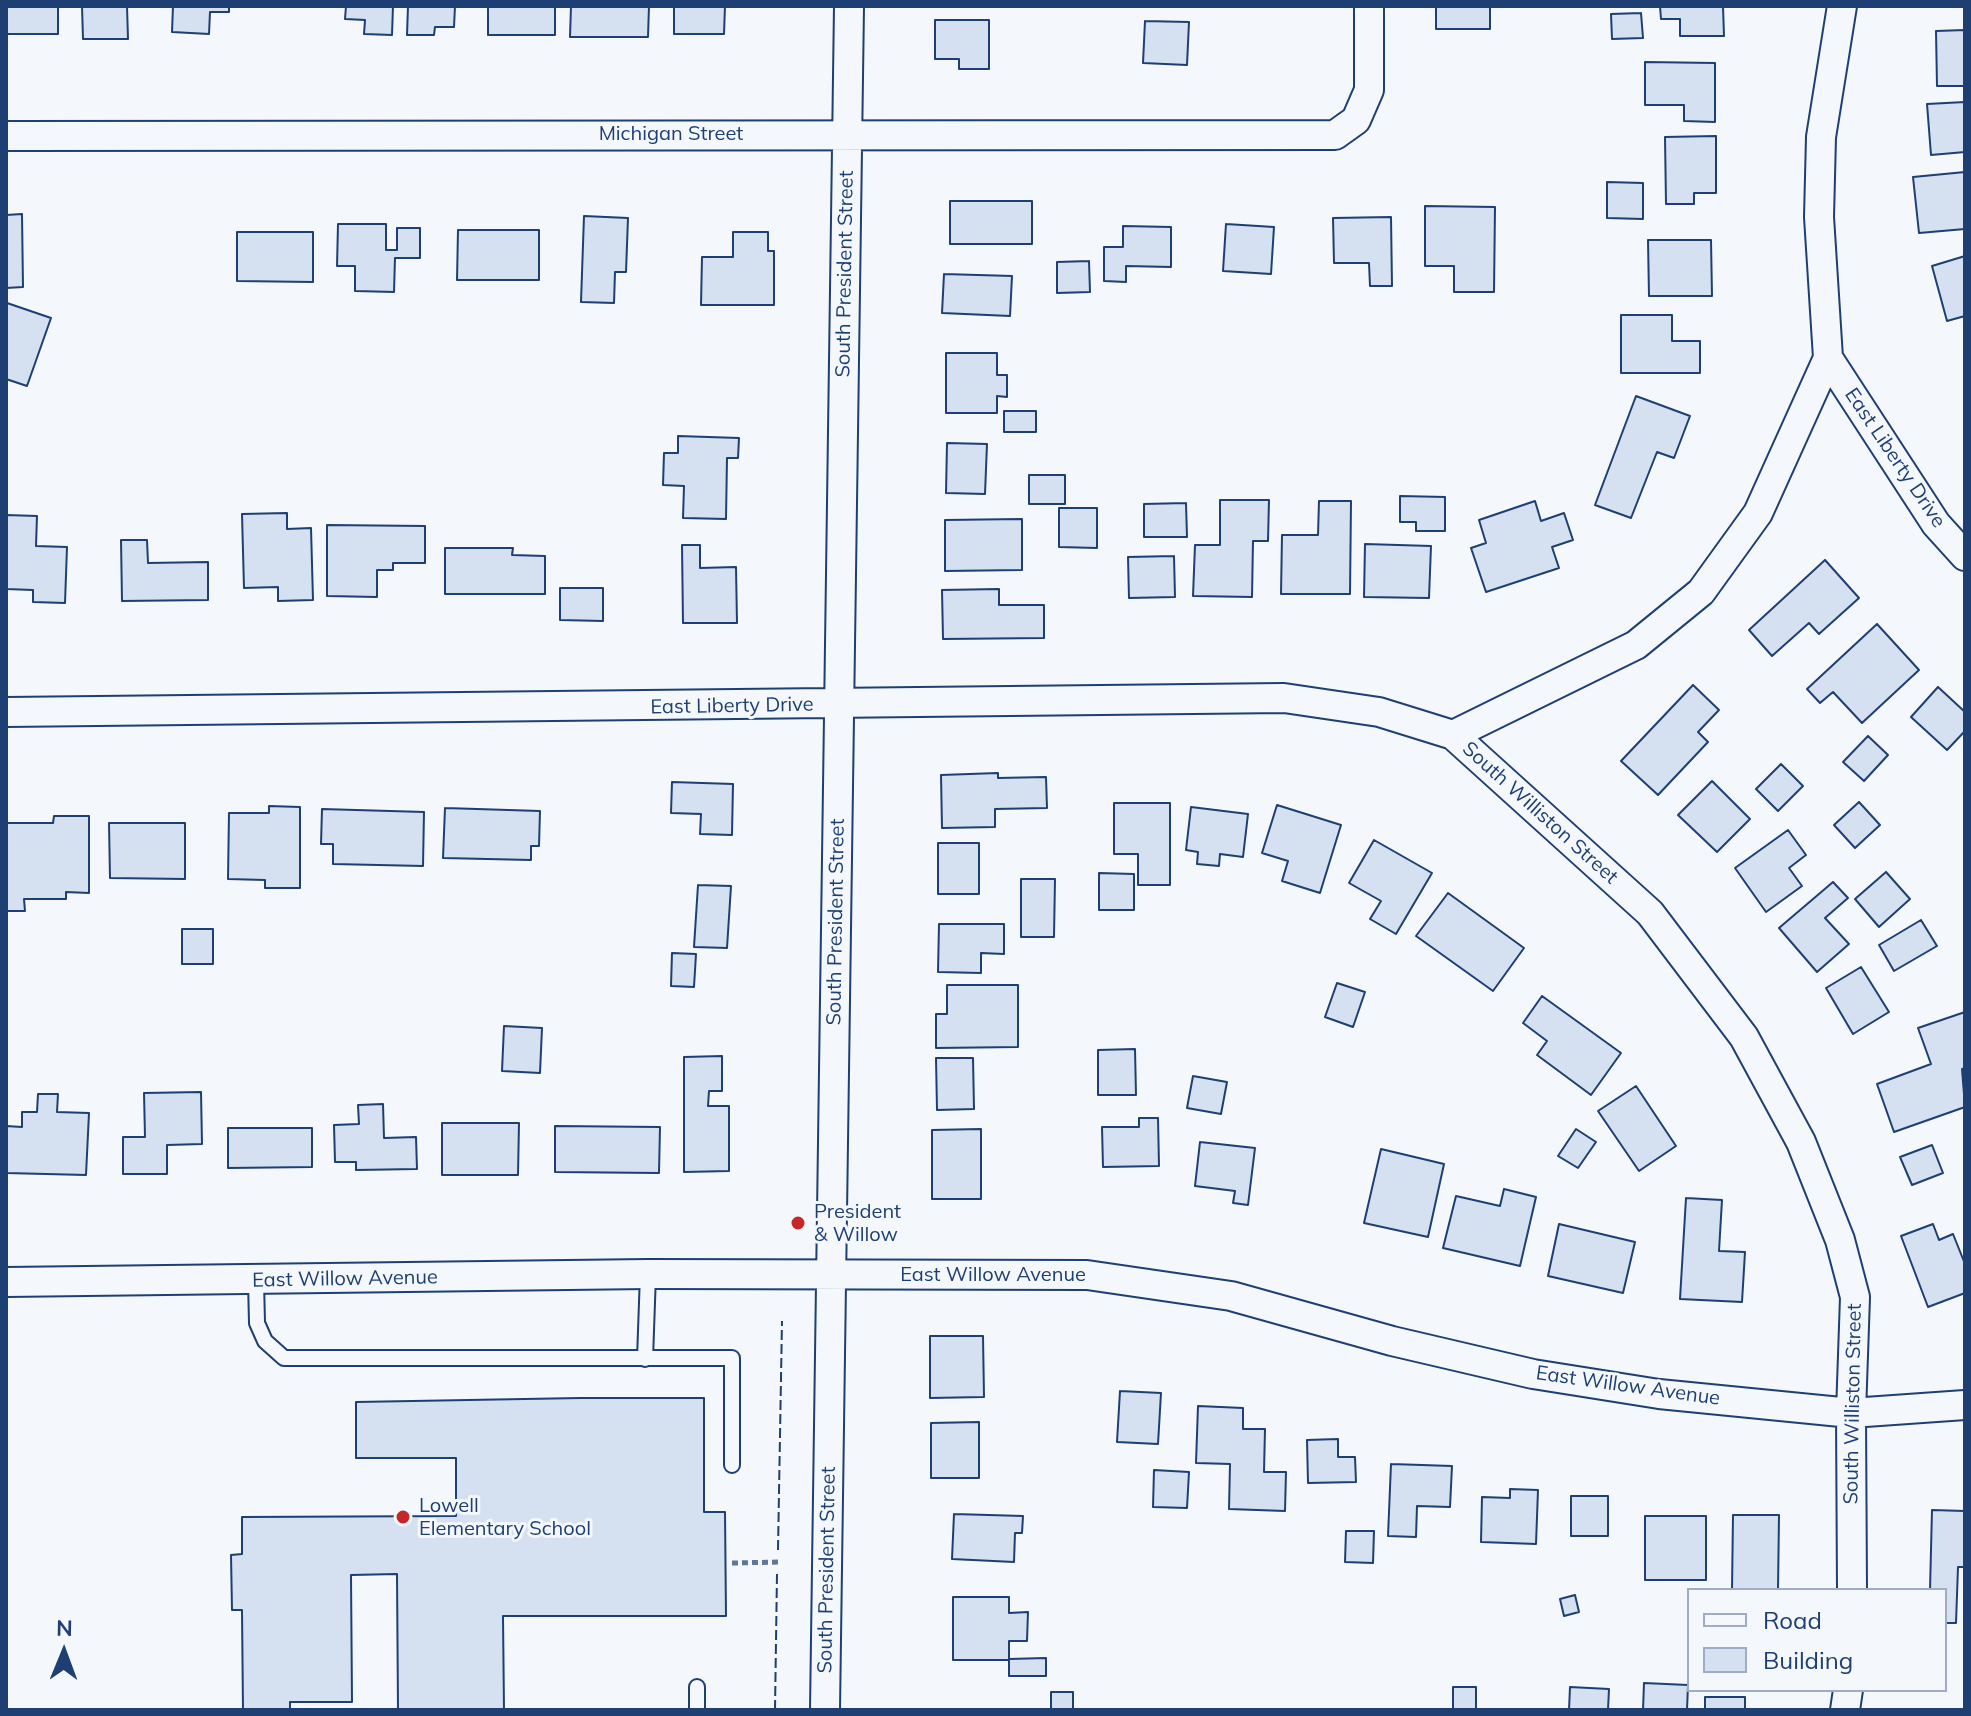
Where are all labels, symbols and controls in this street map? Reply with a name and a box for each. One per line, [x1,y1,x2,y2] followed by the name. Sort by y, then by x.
[599,122,743,146] street label: Michigan Street
[831,170,859,378] street label: South President Street
[1839,384,1951,532] street label: East Liberty Drive
[650,693,814,719] street label: East Liberty Drive
[1457,737,1623,889] street label: South Williston Street
[822,818,850,1026] street label: South President Street
[814,1200,901,1247] place label: President & Willow
[789,1214,807,1232] marker: President & Willow
[900,1263,1086,1287] street label: East Willow Avenue
[252,1265,438,1293] street label: East Willow Avenue
[1839,1303,1867,1505] street label: South Williston Street
[1534,1361,1722,1411] street label: East Willow Avenue
[813,1466,841,1674] street label: South President Street
[419,1494,591,1541] place label: Lowell Elementary School
[394,1508,412,1526] marker: Lowell Elementary School
[1687,1588,1947,1692] legend
[1763,1605,1822,1635] text: Road
[24,1612,104,1692] north arrow
[56,1614,73,1642] text: N
[1763,1645,1853,1675] text: Building

